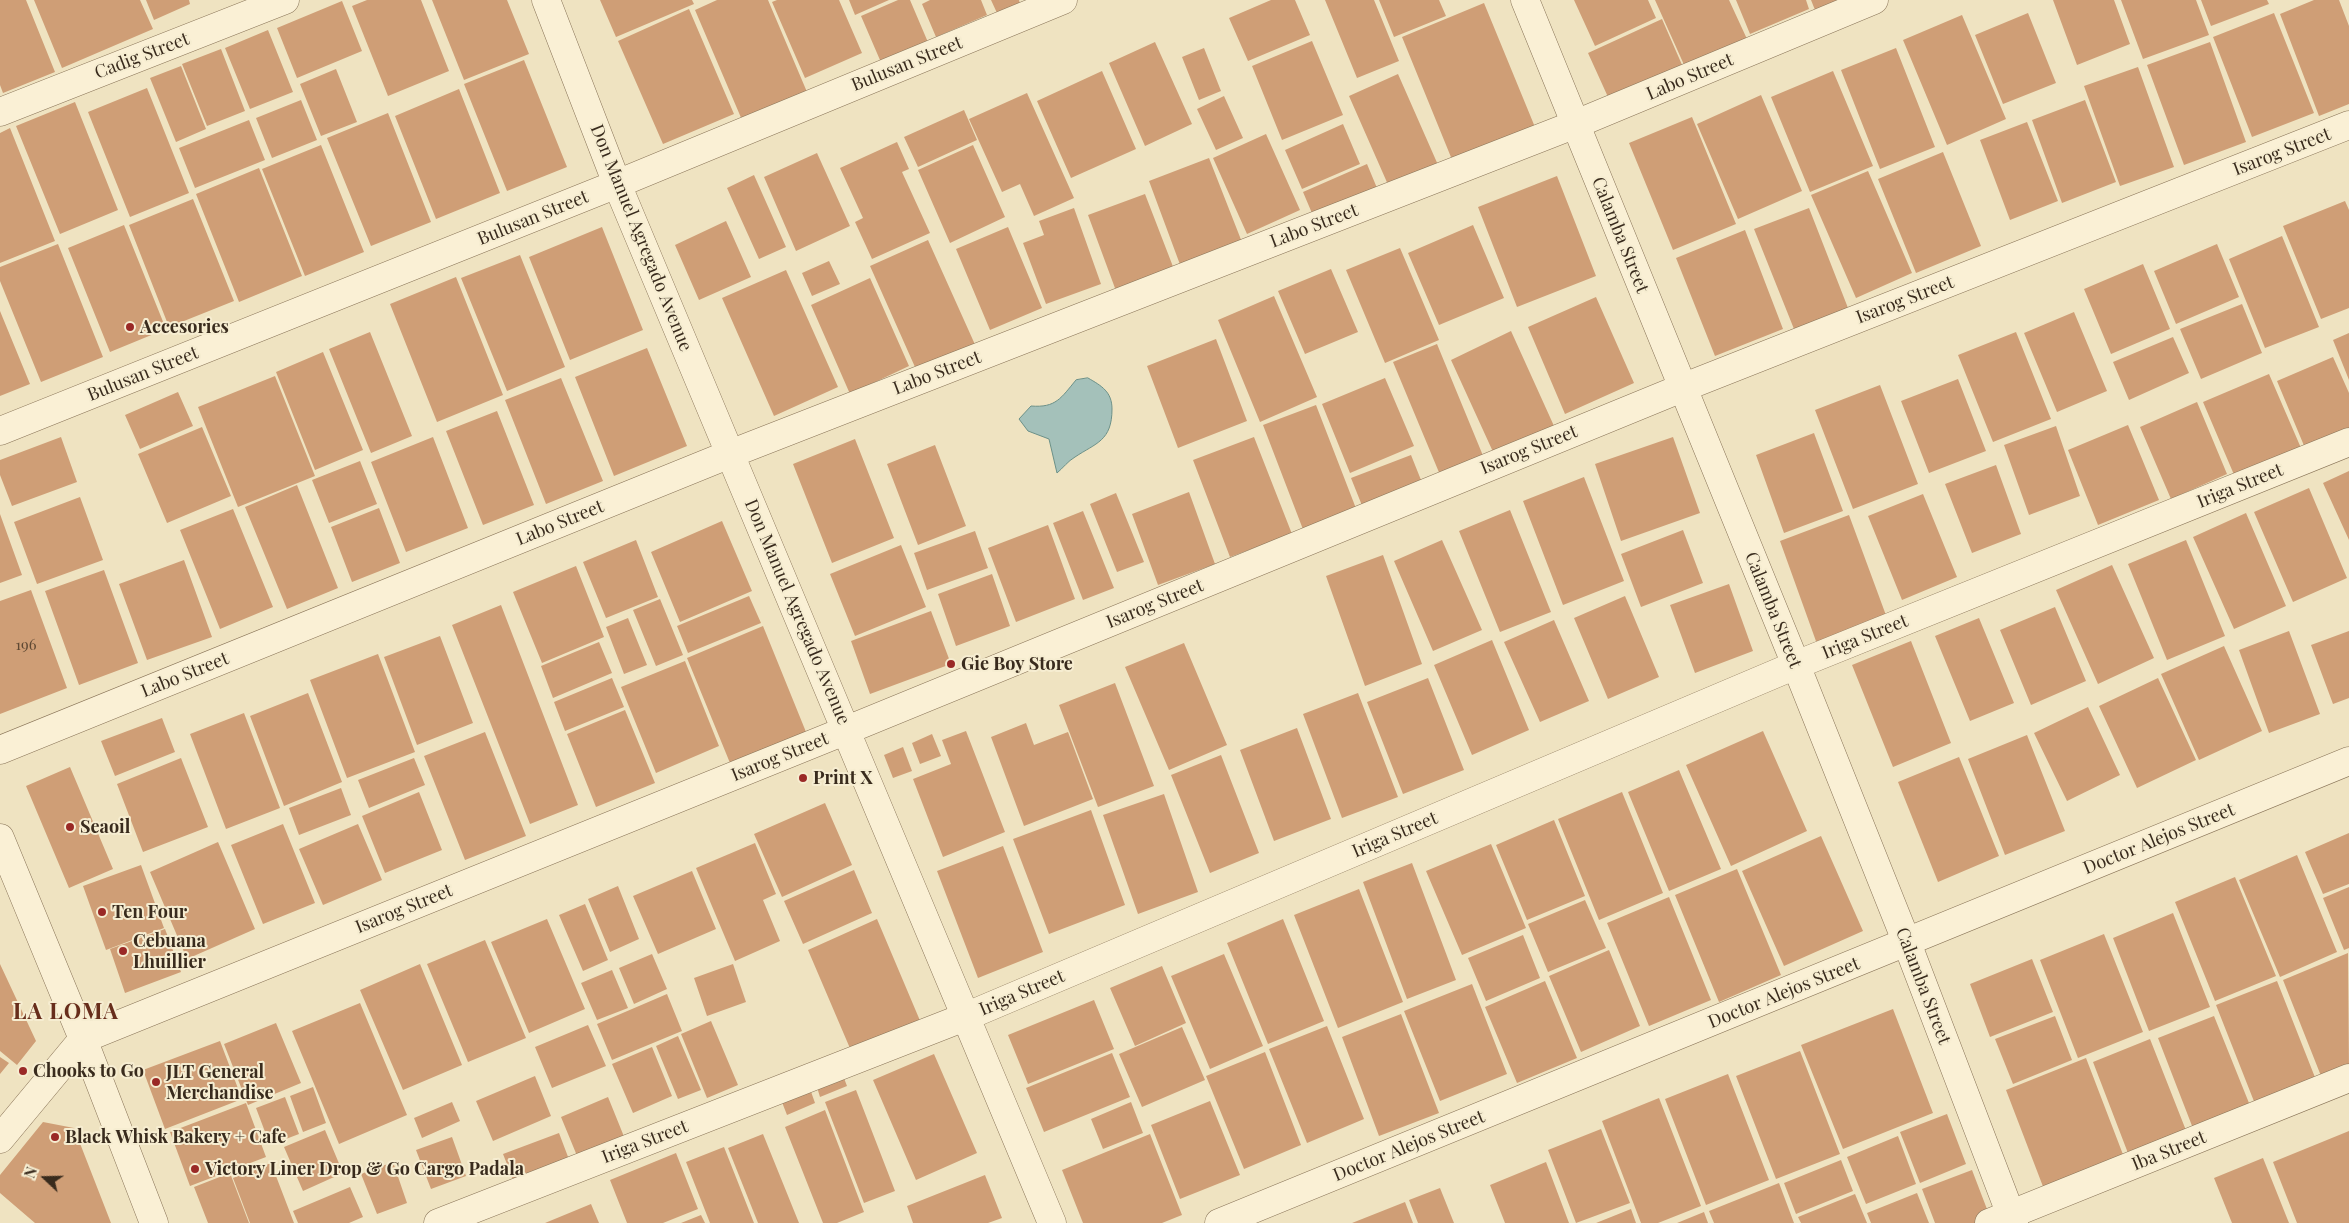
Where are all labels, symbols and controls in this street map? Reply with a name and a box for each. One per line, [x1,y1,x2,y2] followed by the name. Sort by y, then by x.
[92,28,192,84] street label: Cadig Street
[848,32,966,96] street label: Bulusan Street
[1643,49,1737,105] street label: Labo Street
[586,121,696,355] street label: Don Manuel Agregado Avenue
[2230,123,2334,181] street label: Isarog Street
[1587,174,1653,296] street label: Calamba Street
[474,186,592,250] street label: Bulusan Street
[1267,199,1361,253] street label: Labo Street
[1853,271,1957,329] street label: Isarog Street
[140,316,229,338] place label: Accesories
[124,321,136,333] marker: Accesories
[84,342,202,406] street label: Bulusan Street
[890,346,984,400] street label: Labo Street
[1477,421,1581,479] street label: Isarog Street
[2194,459,2286,513] street label: Iriga Street
[513,496,607,550] street label: Labo Street
[740,496,854,728] street label: Don Manuel Agregado Avenue
[1740,549,1806,671] street label: Calamba Street
[1103,575,1207,633] street label: Isarog Street
[1819,610,1911,664] street label: Iriga Street
[16,636,36,654] house number: 196
[138,648,232,702] street label: Labo Street
[961,653,1073,675] place label: Gie Boy Store
[945,658,957,670] marker: Gie Boy Store
[728,728,832,786] street label: Isarog Street
[813,767,873,789] place label: Print X
[797,772,809,784] marker: Print X
[2080,799,2238,879] street label: Doctor Alejos Street
[1349,807,1441,863] street label: Iriga Street
[80,816,130,838] place label: Seaoil
[64,821,76,833] marker: Seaoil
[352,880,456,938] street label: Isarog Street
[112,901,187,923] place label: Ten Four
[96,906,108,918] marker: Ten Four
[1891,925,1955,1047] street label: Calamba Street
[133,930,206,972] place label: Cebuana Lhuillier
[117,945,129,957] marker: Cebuana Lhuillier
[1705,953,1863,1033] street label: Doctor Alejos Street
[976,965,1068,1021] street label: Iriga Street
[12,999,120,1025] district label: LA LOMA
[33,1060,144,1082] place label: Chooks to Go
[166,1061,274,1104] place label: JLT General Merchandise
[17,1065,29,1077] marker: Chooks to Go
[150,1076,162,1088] marker: JLT General Merchandise
[1330,1106,1488,1186] street label: Doctor Alejos Street
[599,1116,691,1168] street label: Iriga Street
[65,1126,286,1148] place label: Black Whisk Bakery + Cafe
[2129,1126,2209,1176] street label: Iba Street
[49,1131,61,1143] marker: Black Whisk Bakery + Cafe
[20,1153,70,1203] north arrow
[205,1158,524,1180] place label: Victory Liner Drop & Go Cargo Padala
[189,1163,201,1175] marker: Victory Liner Drop & Go Cargo Padala
[20,1164,41,1181] text: N

